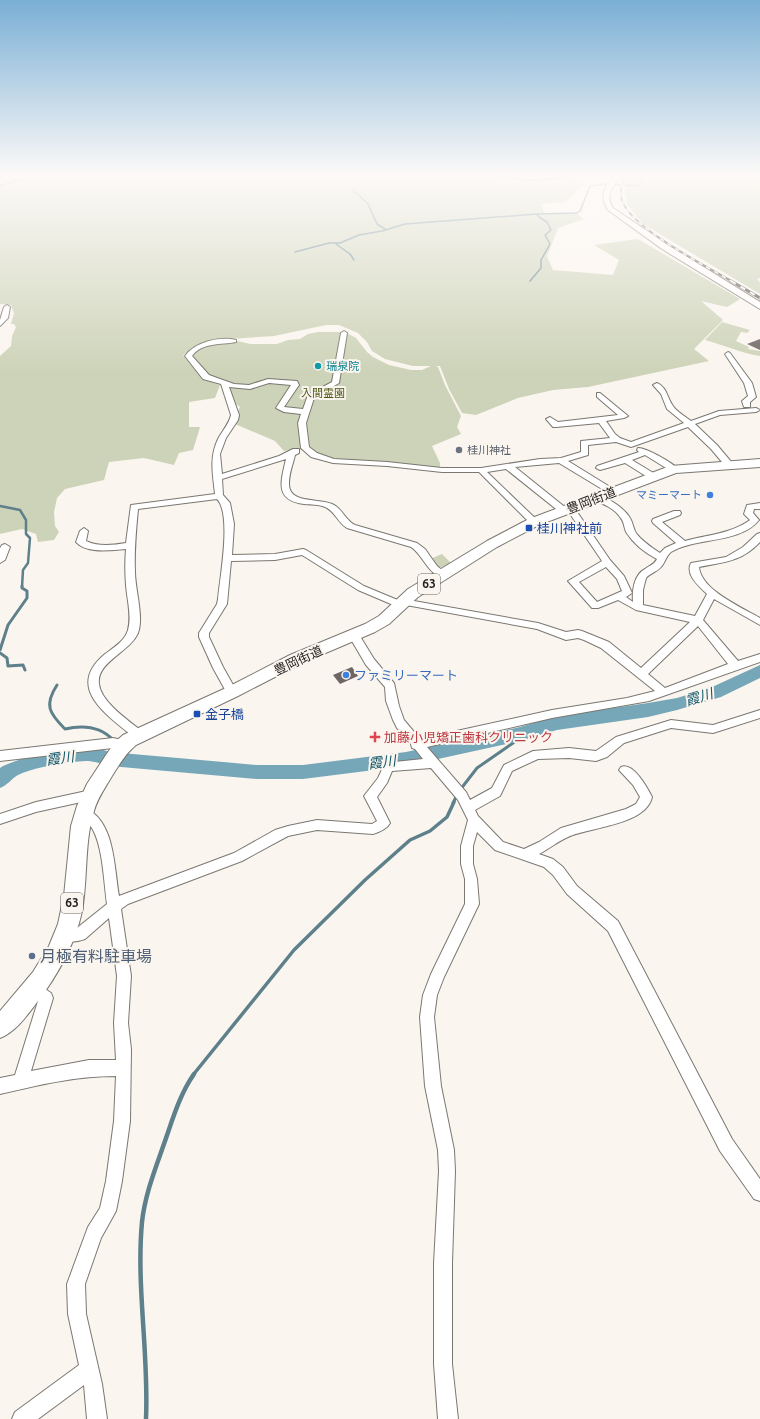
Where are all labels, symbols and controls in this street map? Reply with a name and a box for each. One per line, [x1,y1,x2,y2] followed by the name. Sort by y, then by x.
[326,360,359,372] place label: 瑞泉院
[313,361,323,371] marker: 瑞泉院
[301,387,345,399] park label: 入間霊園
[467,444,511,456] place label: 桂川神社
[454,445,464,455] marker: 桂川神社
[564,484,618,516] street label: 豊岡街道
[636,489,702,501] place label: マミーマート
[705,490,715,500] marker: マミーマート
[537,521,602,535] place label: 桂川神社前
[524,523,534,533] marker: 桂川神社前
[418,574,440,594] road number: 63
[271,643,325,677] street label: 豊岡街道
[354,668,458,682] place label: ファミリーマート
[341,670,351,680] marker: ファミリーマート
[683,685,717,709] water label: 霞川
[205,707,244,721] place label: 金子橋
[192,709,202,719] marker: 金子橋
[384,730,553,744] place label: 加藤小児矯正歯科クリニック
[369,731,381,743] marker: 加藤小児矯正歯科クリニック
[45,748,77,768] water label: 霞川
[367,752,399,772] water label: 霞川
[61,893,83,913] road number: 63
[40,947,152,965] place label: 月極有料駐車場
[27,951,37,961] marker: 月極有料駐車場

